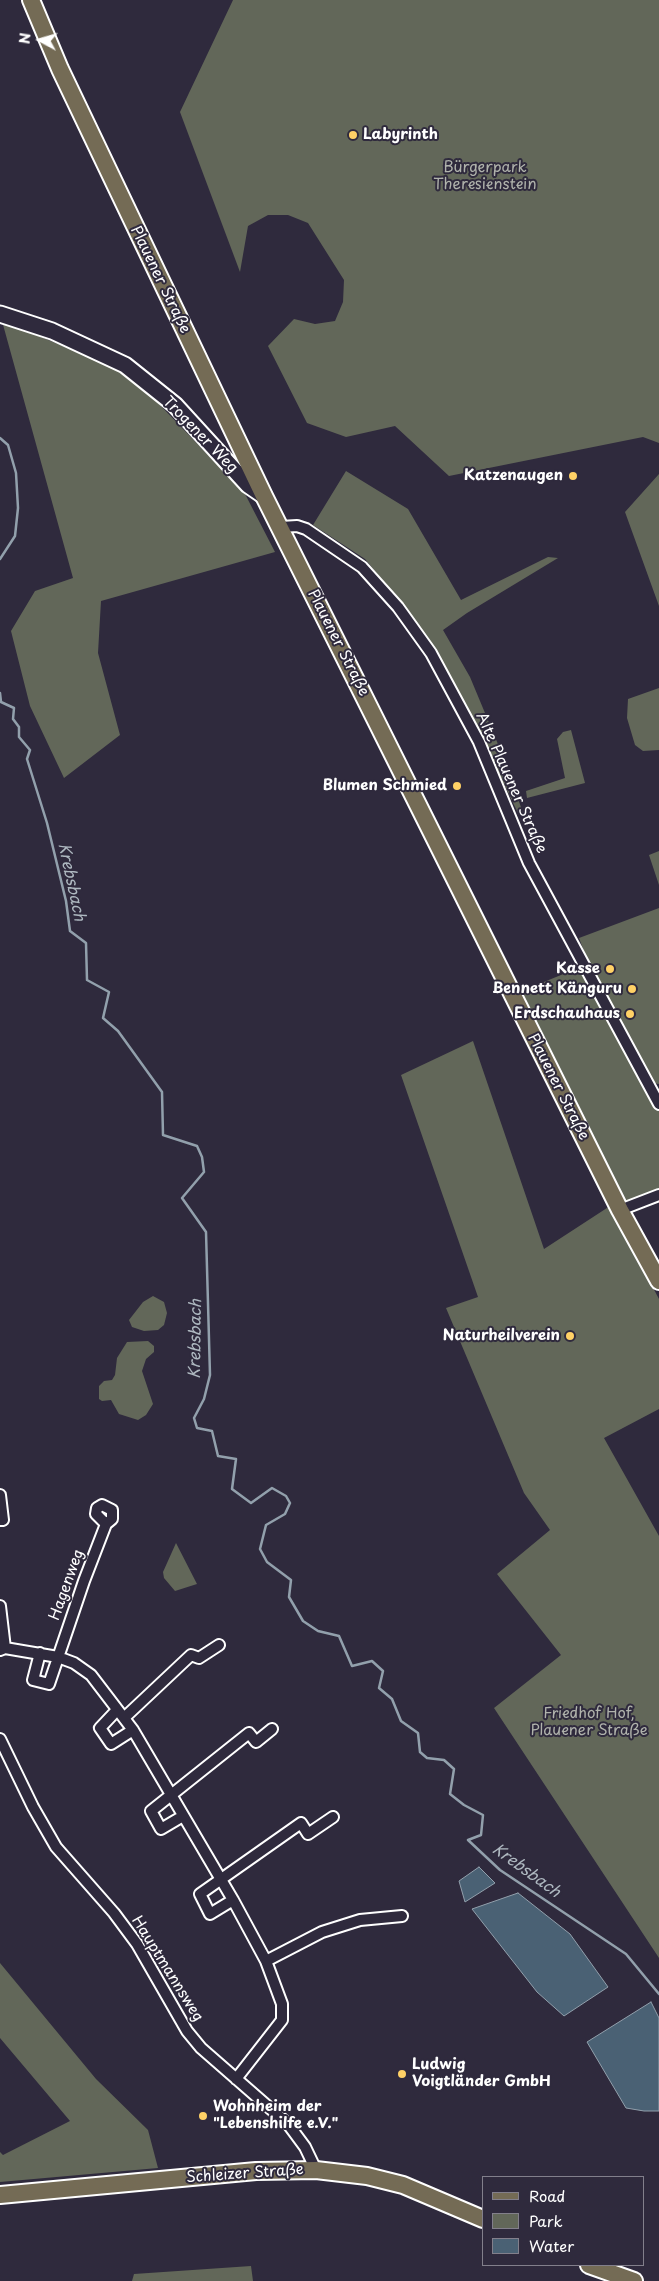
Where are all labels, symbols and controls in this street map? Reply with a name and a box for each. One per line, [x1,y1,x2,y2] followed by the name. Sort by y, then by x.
[15,15,65,65] north arrow
[14,32,36,45] text: N
[363,126,438,144] place label: Labyrinth
[347,129,359,141] marker: Labyrinth
[433,159,537,194] park label: Bürgerpark Theresienstein
[126,223,194,337] street label: Plauener Straße
[159,393,241,477] street label: Trogener Weg
[464,467,563,485] place label: Katzenaugen
[567,470,579,482] marker: Katzenaugen
[303,587,373,699] street label: Plauener Straße
[472,710,550,856] street label: Alte Plauener Straße
[323,777,447,795] place label: Blumen Schmied
[451,780,463,792] marker: Blumen Schmied
[53,841,89,923] water label: Krebsbach
[556,960,600,978] place label: Kasse
[604,963,616,975] marker: Kasse
[492,980,622,998] place label: Bennett Känguru
[626,983,638,995] marker: Bennett Känguru
[514,1005,620,1023] place label: Erdschauhaus
[624,1008,636,1020] marker: Erdschauhaus
[523,1031,593,1143] street label: Plauener Straße
[186,1299,206,1379] water label: Krebsbach
[443,1327,560,1345] place label: Naturheilverein
[564,1330,576,1342] marker: Naturheilverein
[46,1547,88,1623] street label: Hagenweg
[530,1705,648,1740] park label: Friedhof Hof, Plauener Straße
[488,1840,564,1902] water label: Krebsbach
[127,1913,207,2025] street label: Hauptmannsweg
[412,2056,551,2091] place label: Ludwig Voigtländer GmbH
[396,2068,408,2080] marker: Ludwig Voigtländer GmbH
[213,2098,338,2133] place label: Wohnheim der "Lebenshilfe e.V."
[197,2110,209,2122] marker: Wohnheim der "Lebenshilfe e.V."
[186,2161,304,2187] street label: Schleizer Straße
[482,2176,644,2266] legend
[529,2184,565,2207] text: Road
[529,2209,563,2232] text: Park
[529,2234,574,2257] text: Water

